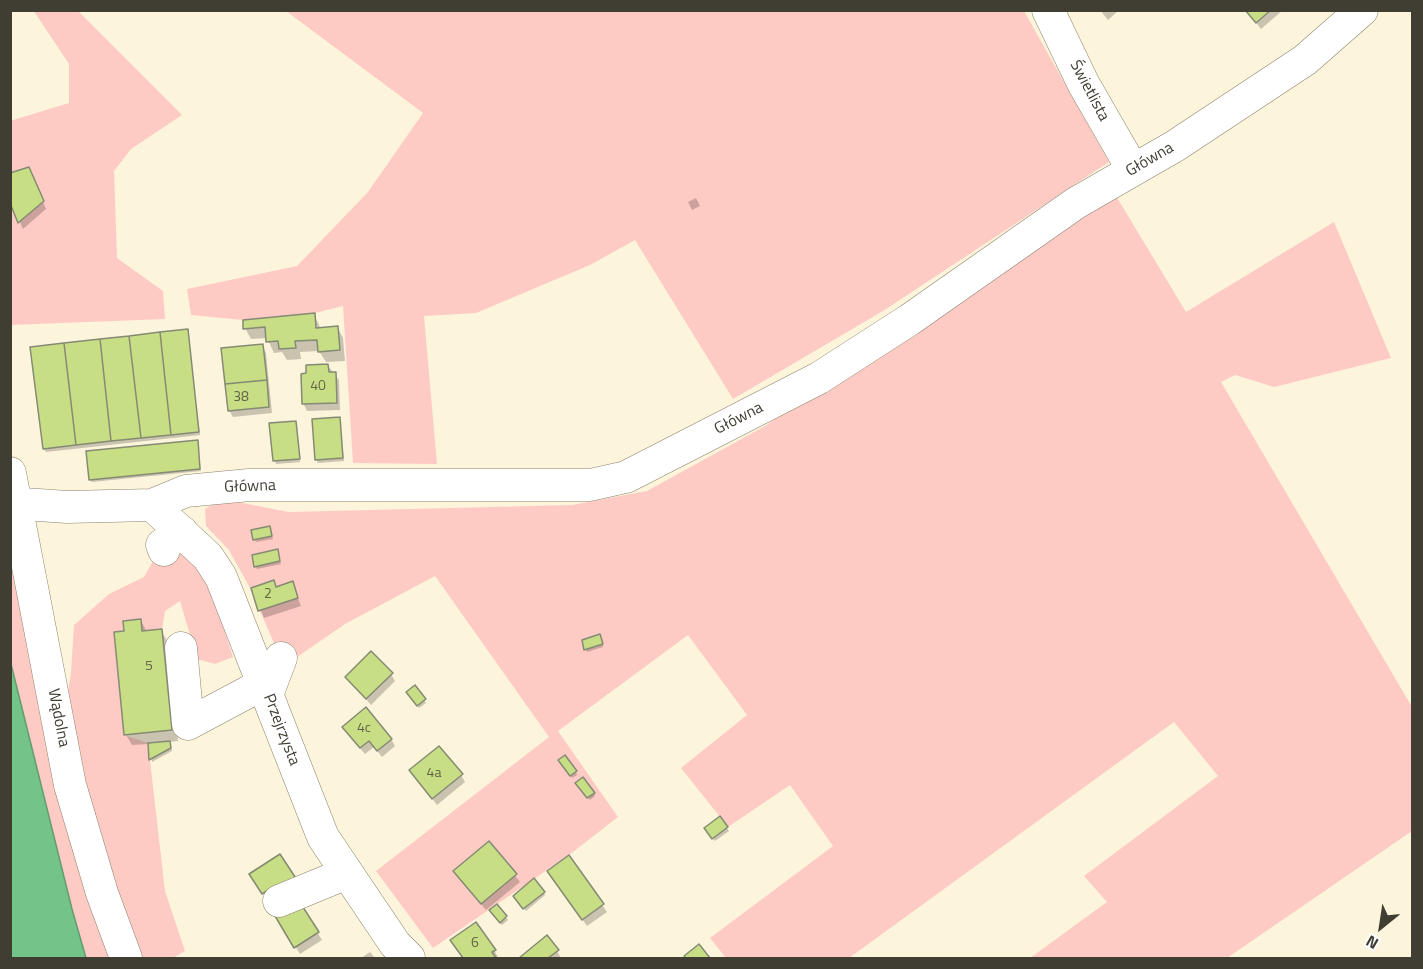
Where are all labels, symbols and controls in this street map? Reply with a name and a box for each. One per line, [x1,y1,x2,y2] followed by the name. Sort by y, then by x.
[1065,57,1113,125] street label: Świetlista
[1123,139,1177,181] street label: Główna
[310,379,326,395] house number: 40
[233,390,249,406] house number: 38
[711,399,767,439] street label: Główna
[224,476,276,498] street label: Główna
[264,587,272,603] house number: 2
[145,659,153,675] house number: 5
[43,687,73,749] street label: Wądolna
[259,691,303,769] street label: Przejrzysta
[357,721,371,737] house number: 4c
[427,766,441,782] house number: 4a
[1351,897,1411,957] north arrow
[1361,929,1383,956] text: N
[471,936,479,952] house number: 6

